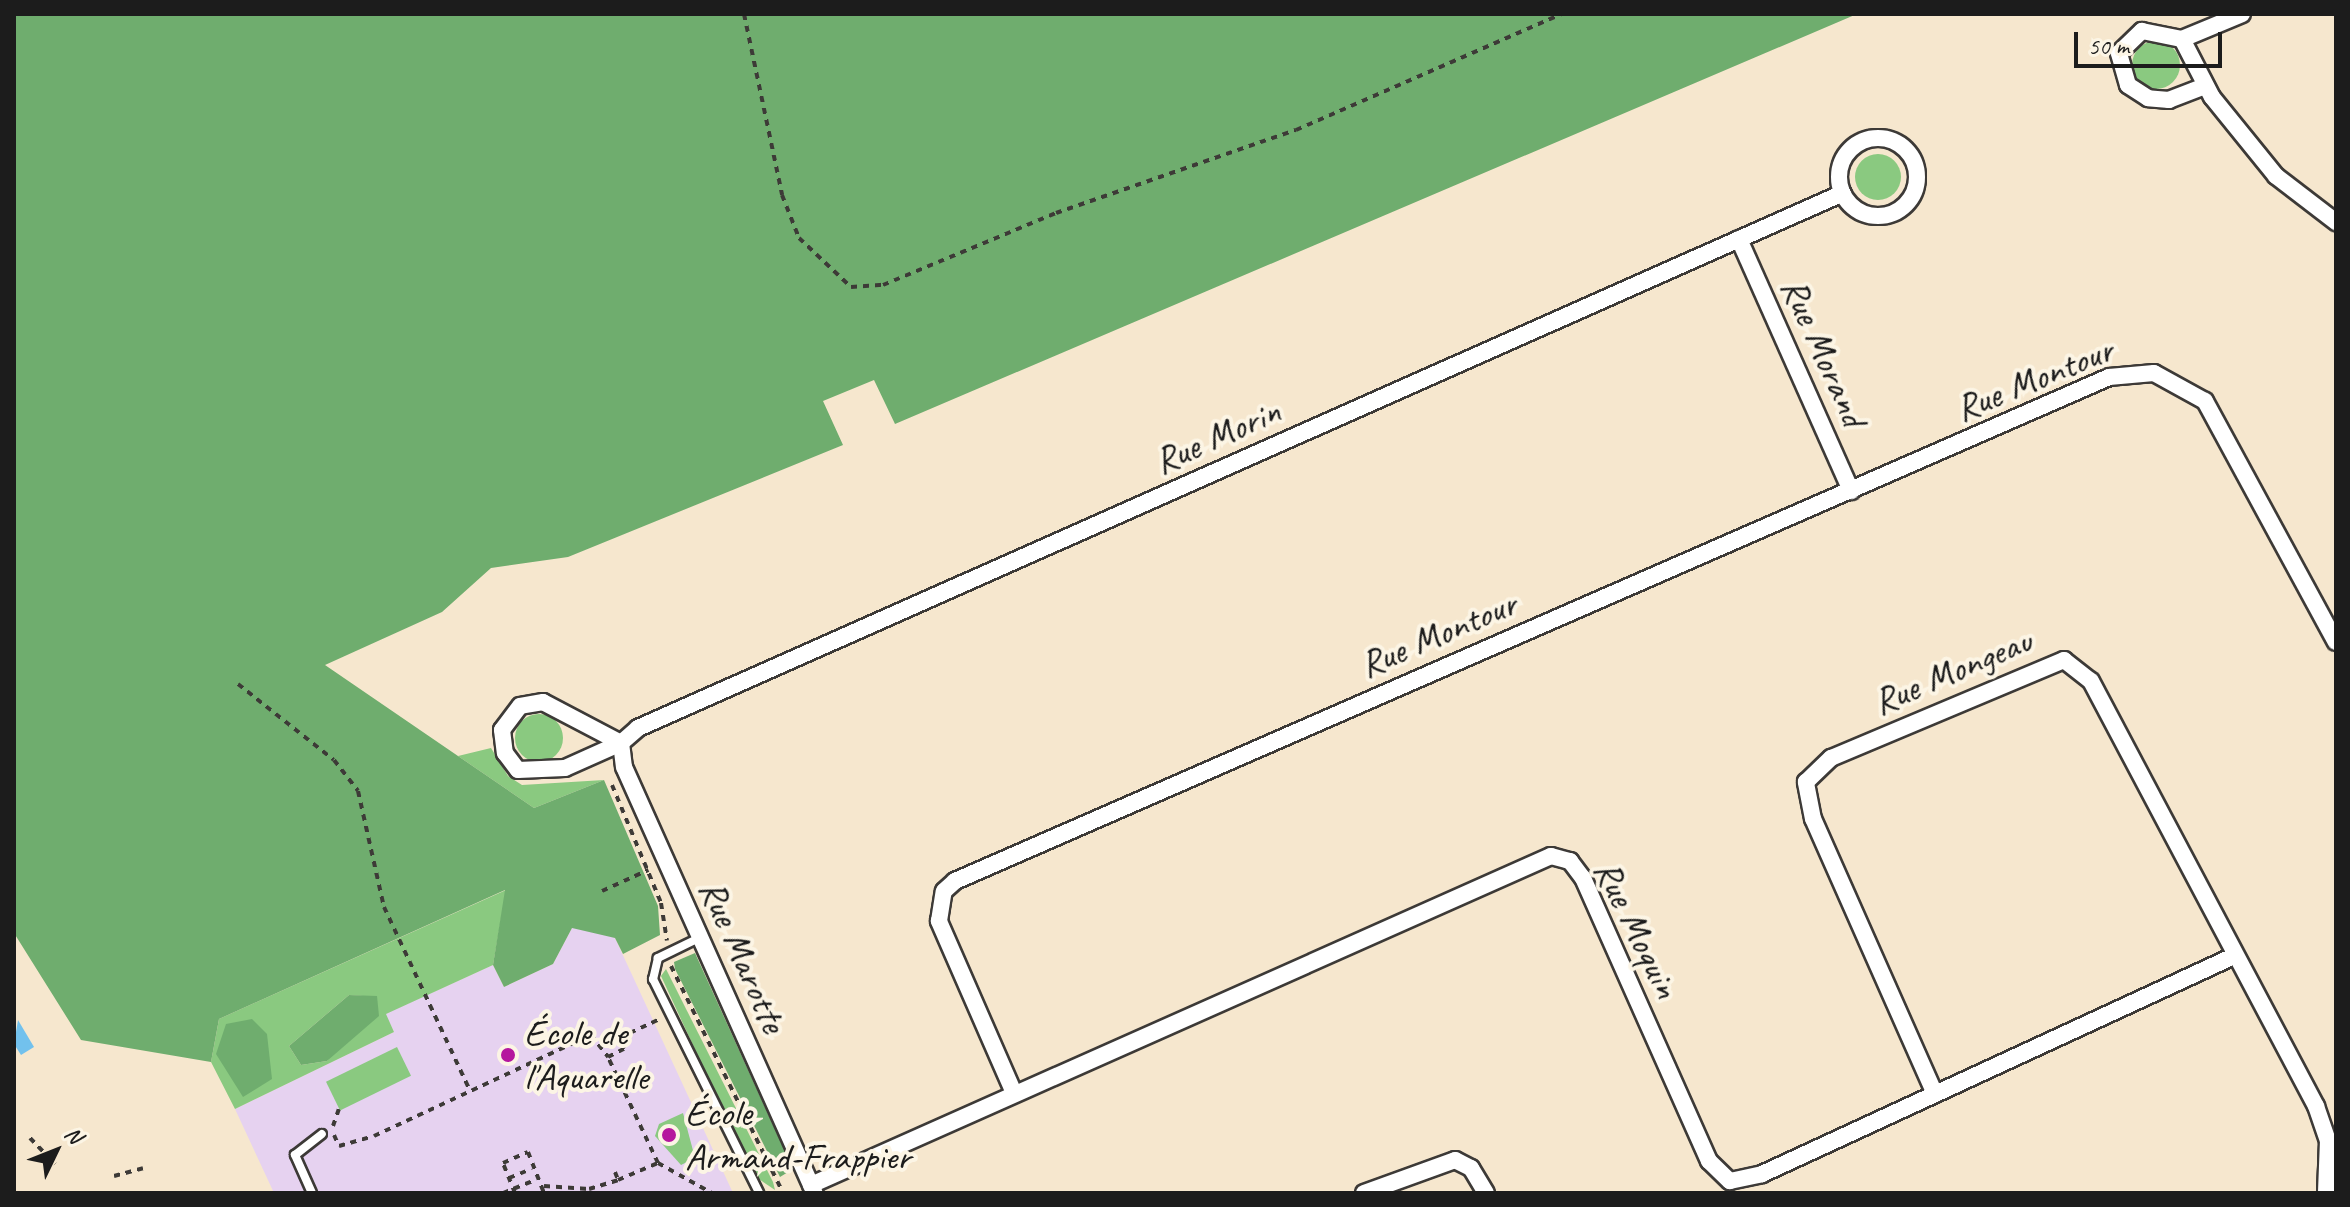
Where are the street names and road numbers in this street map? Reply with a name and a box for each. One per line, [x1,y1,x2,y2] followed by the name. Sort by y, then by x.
[1771,271,1877,433] street label: Rue Morand
[1948,327,2120,431] street label: Rue Montour
[1147,388,1287,484] street label: Rue Morin
[1352,580,1524,688] street label: Rue Montour
[1866,617,2038,725] street label: Rue Mongeau
[1584,852,1690,1006] street label: Rue Moquin
[689,872,797,1040] street label: Rue Marotte

